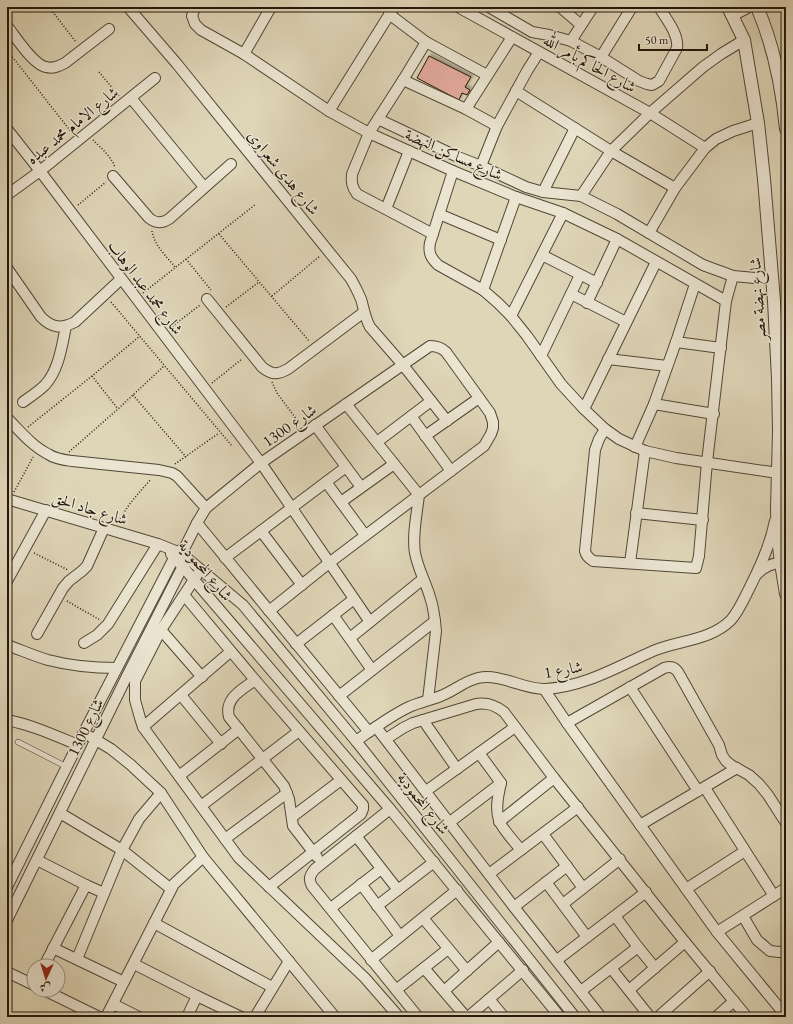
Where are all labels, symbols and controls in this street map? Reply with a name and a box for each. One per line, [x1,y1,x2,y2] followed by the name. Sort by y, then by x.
[639,26,707,52] scale bar
[538,27,641,101] street label: شارع الحاكم بأمر الله
[645,32,669,48] text: 50 m
[22,82,125,172] street label: شارع الامام محمد عبده
[400,124,506,188] street label: شارع مساكن النهضة
[240,125,324,221] street label: شارع هدى شعراوى
[101,236,188,341] street label: شارع محمد عبد الوهاب
[744,256,774,343] street label: شارع نهضة مصر
[258,399,322,454] street label: شارع 1300
[49,487,130,533] street label: شارع جاد الحق
[172,535,237,607] street label: شارع المحمودية
[542,656,584,686] street label: شارع 1
[62,695,111,761] street label: شارع 1300
[390,768,455,841] street label: شارع المحمودية
[26,958,66,998] north arrow
[39,981,51,995] text: ش

